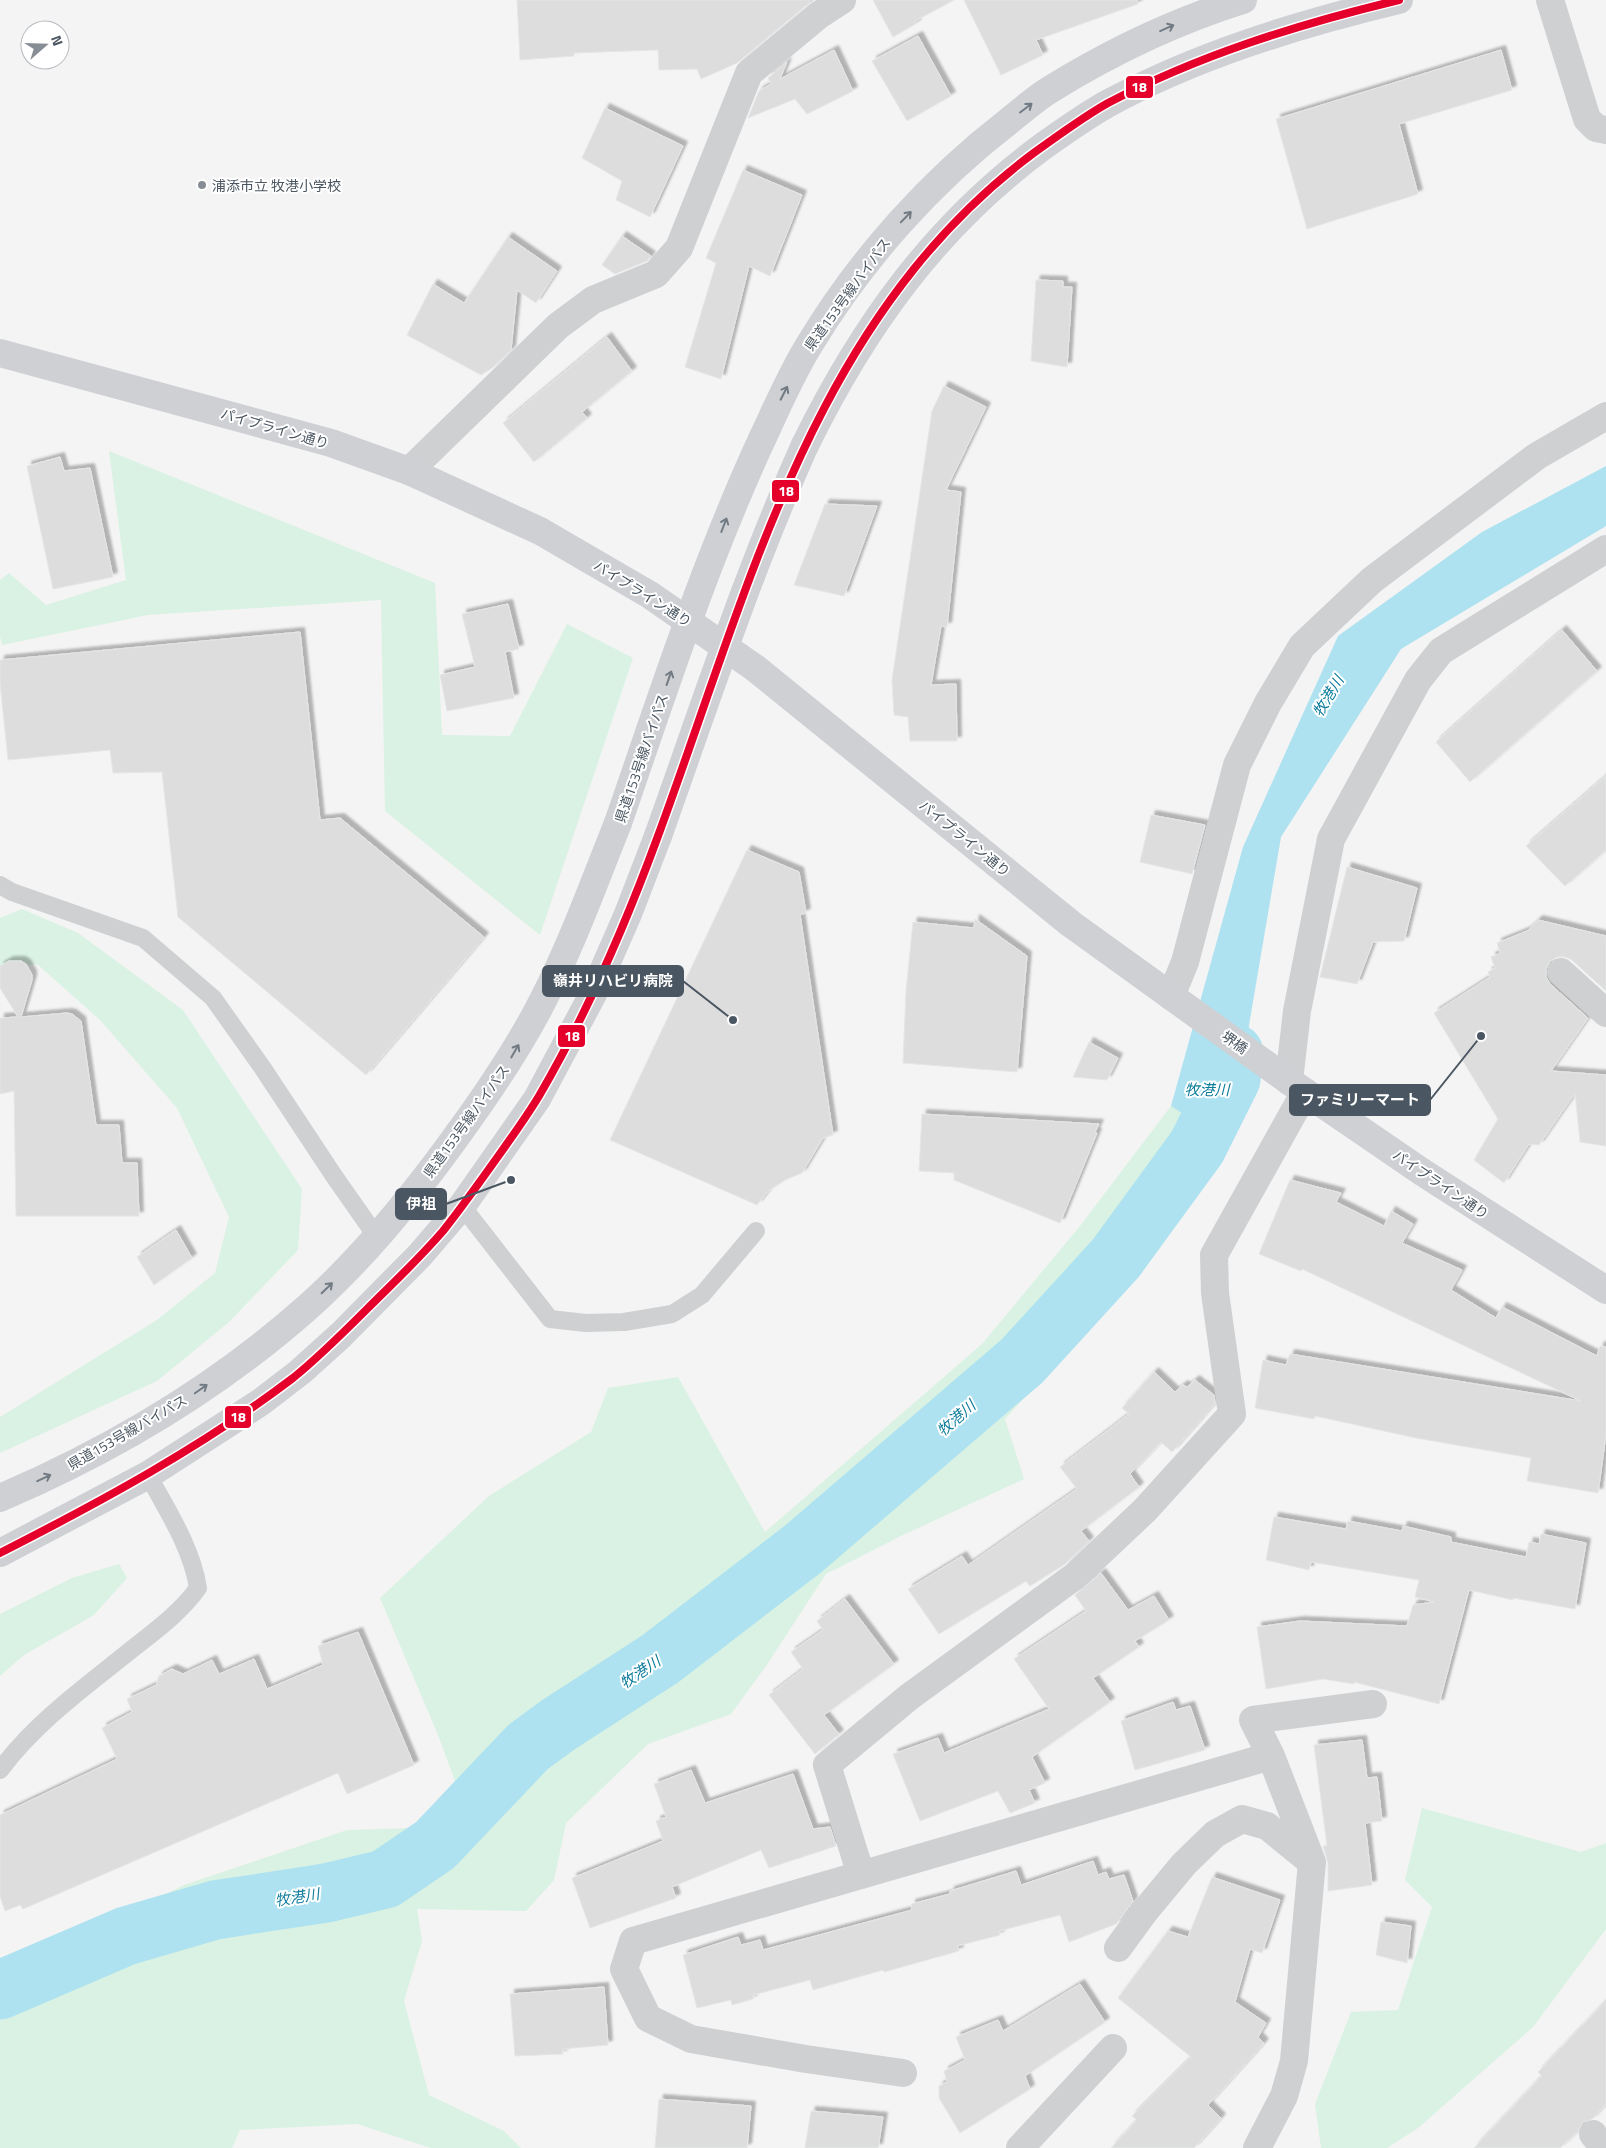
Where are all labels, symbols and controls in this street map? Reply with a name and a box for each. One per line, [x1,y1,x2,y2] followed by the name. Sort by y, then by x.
[20,20,70,70] north arrow
[1159,23,1174,33] one-way arrow
[46,32,69,49] text: N
[1125,75,1154,99] line badge: 18
[1131,76,1147,97] text: 18
[1019,102,1032,113] one-way arrow
[212,175,341,196] place label: 浦添市立 牧港小学校
[196,179,208,191] marker: 浦添市立 牧港小学校
[900,210,912,223] one-way arrow
[799,233,895,355] street label: 県道153号線バイパス
[780,386,789,401] one-way arrow
[218,402,332,454] street label: パイプライン通り
[771,479,800,503] line badge: 18
[778,480,794,501] text: 18
[720,518,729,533] one-way arrow
[590,554,696,632] street label: パイプライン通り
[1307,669,1350,721] water label: 牧港川
[665,671,674,686] one-way arrow
[609,691,673,825] street label: 県道153号線バイパス
[915,795,1015,881] street label: パイプライン通り
[543,966,683,996] callout: 嶺井リハビリ病院
[553,969,673,992] text: 嶺井リハビリ病院
[557,1024,586,1048] line badge: 18
[564,1025,580,1046] text: 18
[1218,1025,1252,1059] street label: 堺橋
[510,1044,520,1059] one-way arrow
[418,1060,514,1182] street label: 県道153号線バイパス
[1184,1078,1231,1101] water label: 牧港川
[1290,1085,1430,1115] callout: ファミリーマート
[1300,1088,1420,1111] text: ファミリーマート
[1389,1144,1493,1224] street label: パイプライン通り
[396,1189,446,1219] callout: 伊祖
[406,1192,436,1215] text: 伊祖
[321,1282,334,1294] one-way arrow
[194,1384,208,1394] one-way arrow
[63,1389,191,1475] street label: 県道153号線バイパス
[931,1393,982,1441] water label: 牧港川
[224,1405,252,1429] line badge: 18
[230,1406,246,1427] text: 18
[37,1472,52,1482] one-way arrow
[615,1649,667,1694] water label: 牧港川
[273,1882,323,1912] water label: 牧港川

